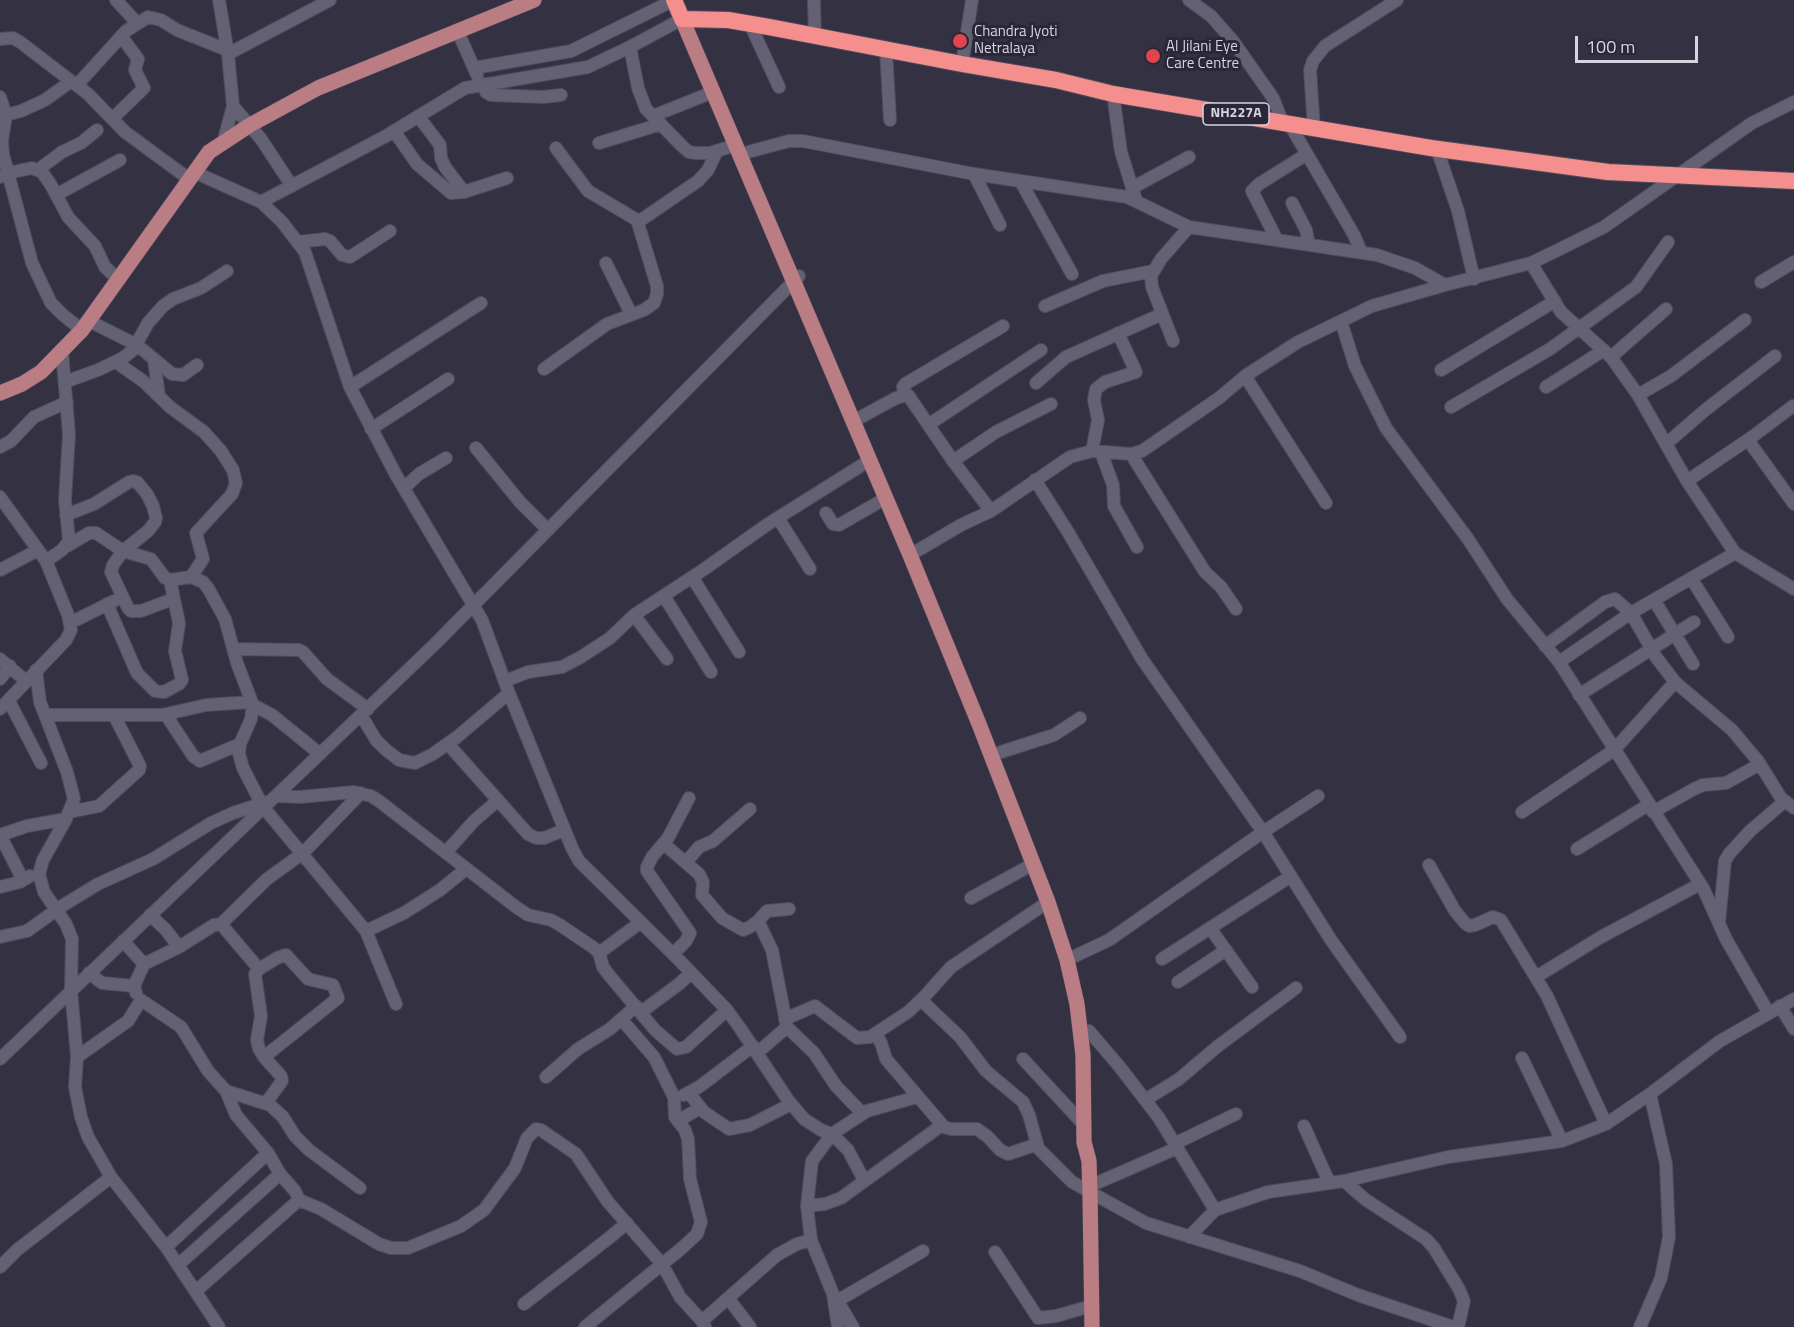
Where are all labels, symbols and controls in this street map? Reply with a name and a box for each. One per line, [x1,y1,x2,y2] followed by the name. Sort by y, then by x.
[974,23,1058,58] place label: Chandra Jyoti Netralaya
[1578,24,1701,62] scale bar
[951,32,969,50] marker: Chandra Jyoti Netralaya
[1586,33,1635,60] text: 100 m
[1166,38,1239,73] place label: Al Jilani Eye Care Centre
[1144,47,1162,65] marker: Al Jilani Eye Care Centre
[1203,103,1269,125] road number: NH227A

